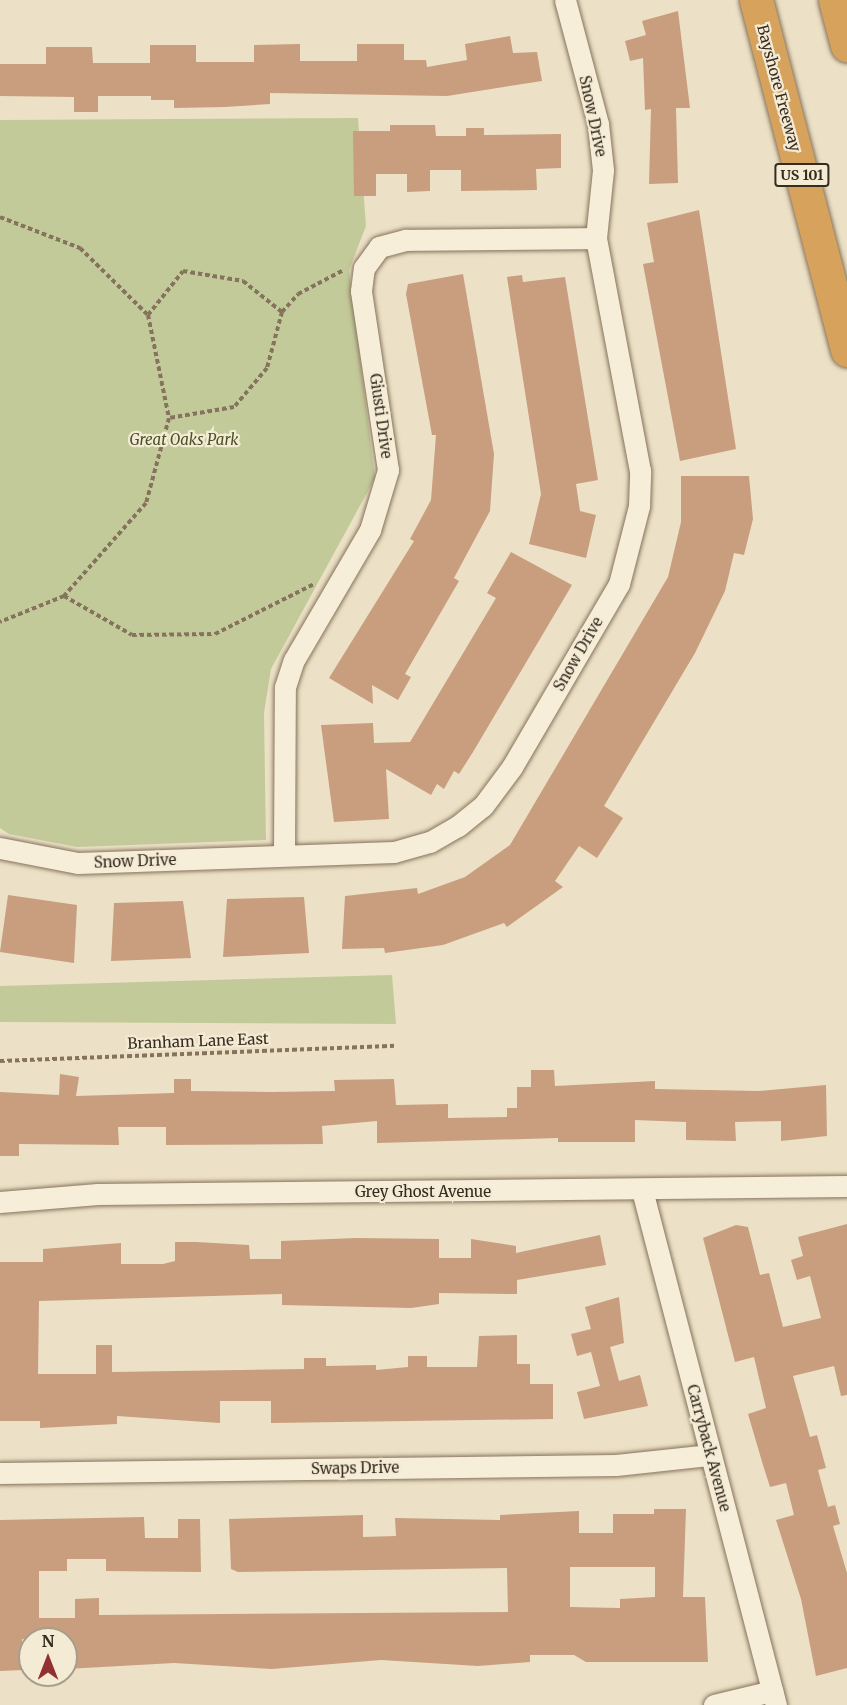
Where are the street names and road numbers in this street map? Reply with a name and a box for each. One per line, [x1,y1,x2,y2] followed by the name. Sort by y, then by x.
[753,23,805,153] street label: Bayshore Freeway
[576,74,610,158] street label: Snow Drive
[774,164,830,186] road number: US 101
[366,372,396,460] street label: Giusti Drive
[550,614,606,694] street label: Snow Drive
[93,851,177,871] street label: Snow Drive
[127,1030,269,1052] street label: Branham Lane East
[355,1183,491,1201] street label: Grey Ghost Avenue
[683,1383,735,1513] street label: Carryback Avenue
[311,1458,399,1478] street label: Swaps Drive

